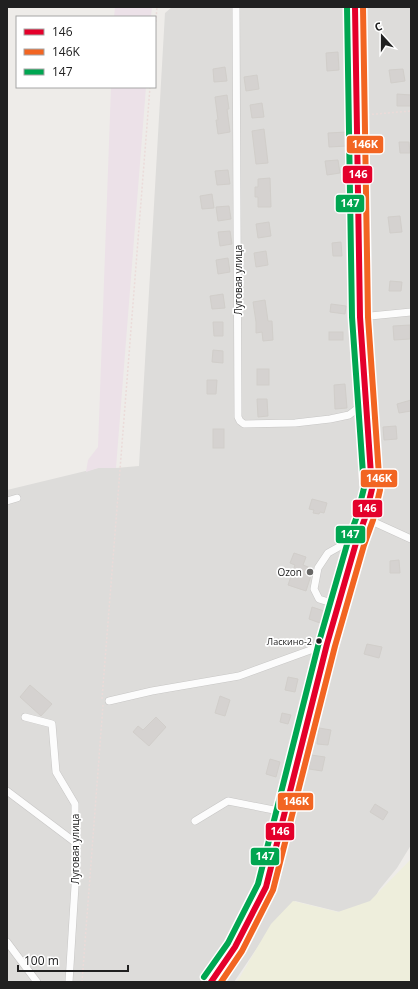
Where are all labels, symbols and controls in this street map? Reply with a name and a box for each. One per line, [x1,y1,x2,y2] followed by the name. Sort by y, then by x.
[16,16,156,88] legend
[362,16,402,56] north arrow
[372,18,384,34] text: С
[52,23,73,40] text: 146
[52,43,81,60] text: 146K
[52,63,73,80] text: 147
[346,135,384,154] line badge: 146K
[352,136,379,151] text: 146K
[342,165,373,184] line badge: 146
[349,166,367,181] text: 146
[335,194,365,213] line badge: 147
[341,195,359,210] text: 147
[231,245,245,315] street label: Луговая улица
[360,469,398,488] line badge: 146K
[366,470,393,485] text: 146K
[352,499,383,518] line badge: 146
[358,500,376,515] text: 146
[335,525,366,544] line badge: 147
[341,526,359,541] text: 147
[277,565,302,579] place label: Ozon
[305,567,315,577] marker: Ozon
[267,635,312,648] place label: Ласкино-2
[314,636,324,646] marker: Ласкино-2
[277,792,314,811] line badge: 146K
[283,793,310,808] text: 146K
[68,814,82,884] street label: Луговая улица
[265,822,295,841] line badge: 146
[271,823,289,838] text: 146
[250,847,280,866] line badge: 147
[256,848,274,863] text: 147
[18,947,128,973] scale bar
[24,952,59,969] text: 100 m

